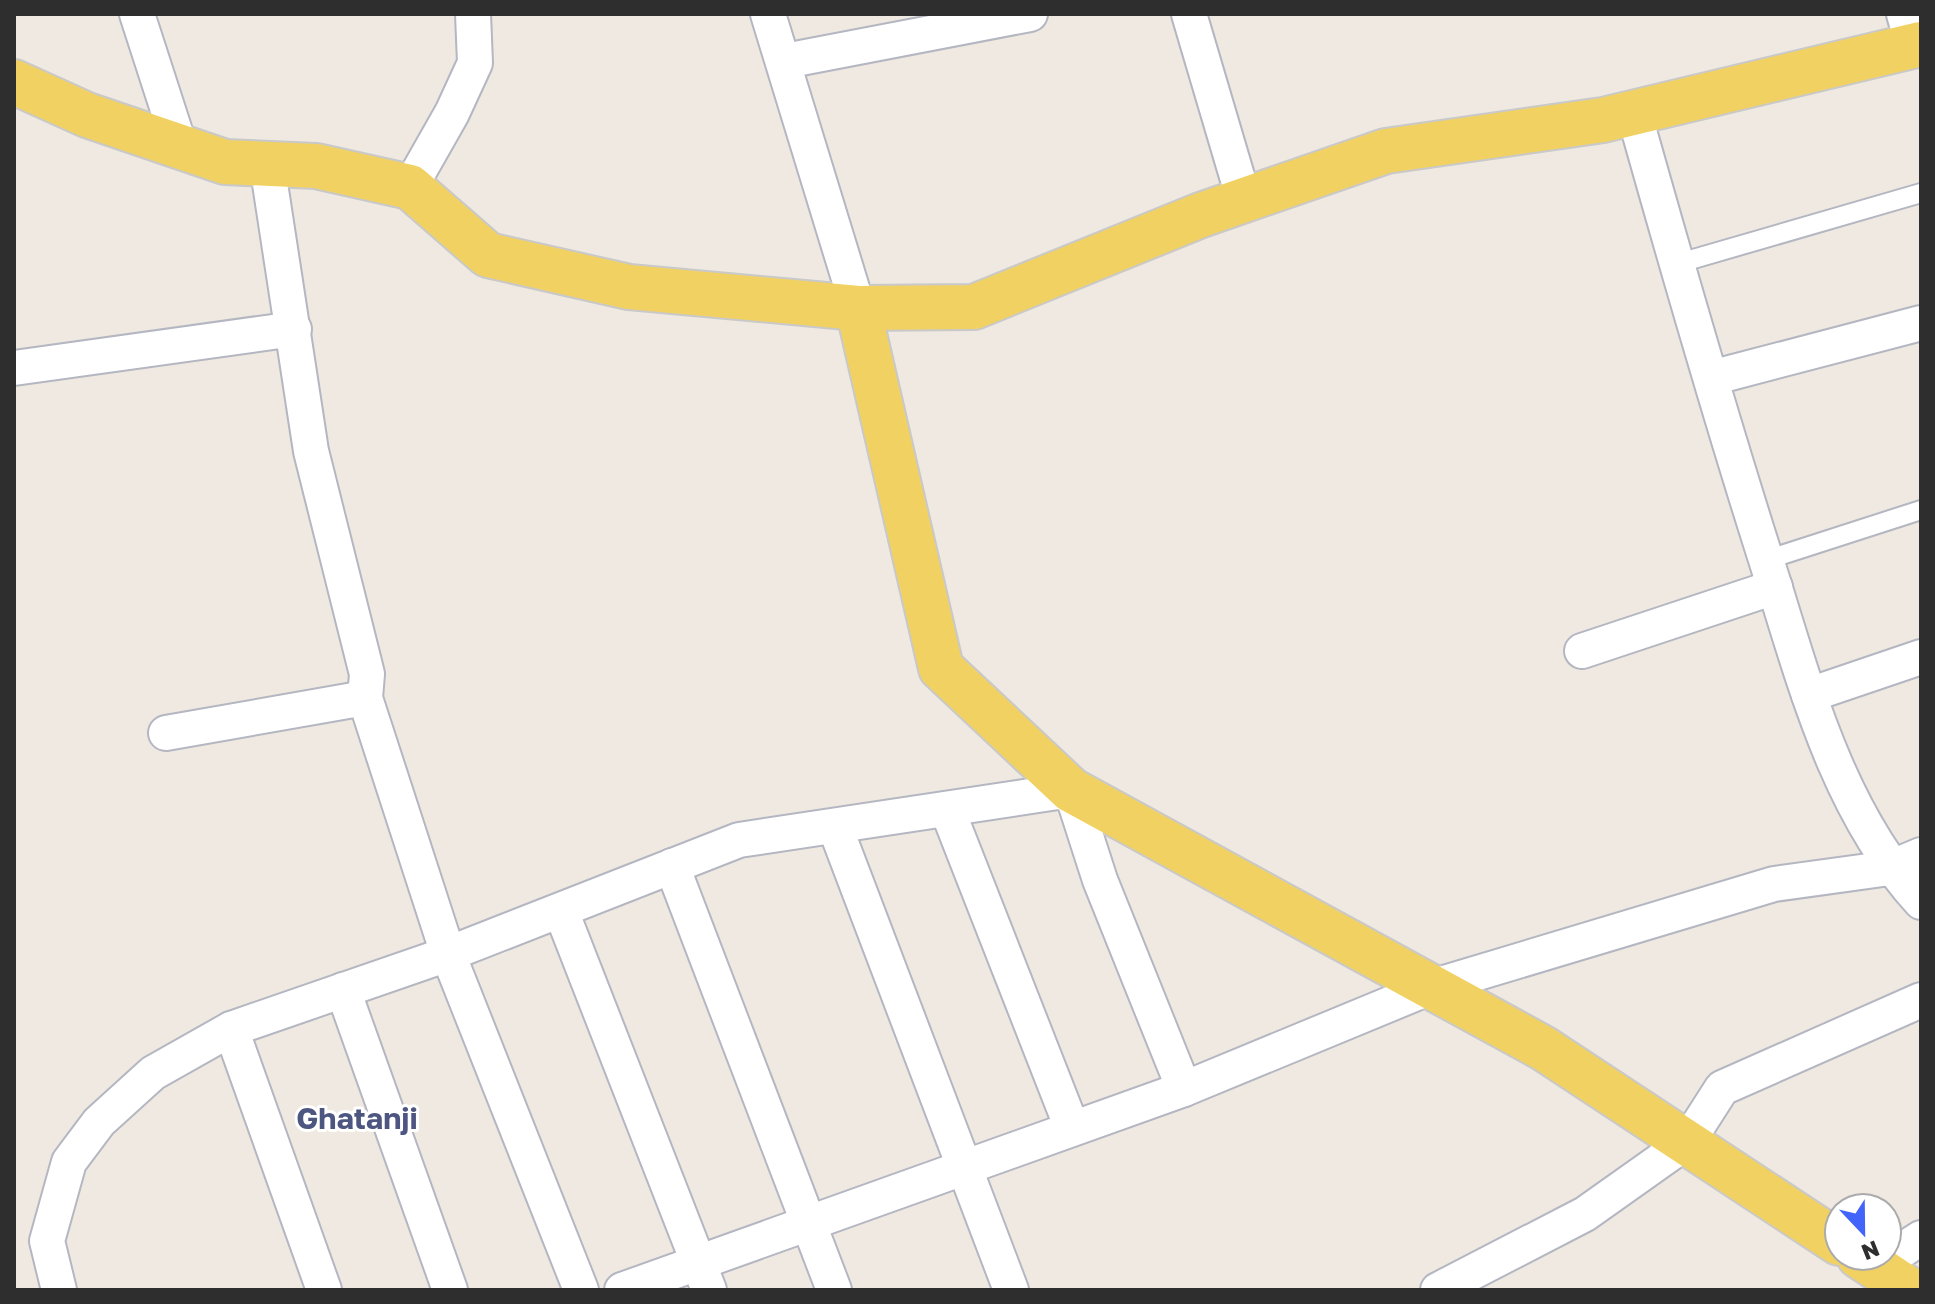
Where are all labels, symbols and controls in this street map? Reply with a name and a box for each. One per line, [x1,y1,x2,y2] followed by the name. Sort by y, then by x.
[296,1100,418,1136] district label: Ghatanji
[1823,1192,1903,1272] north arrow
[1858,1235,1883,1267] text: N

